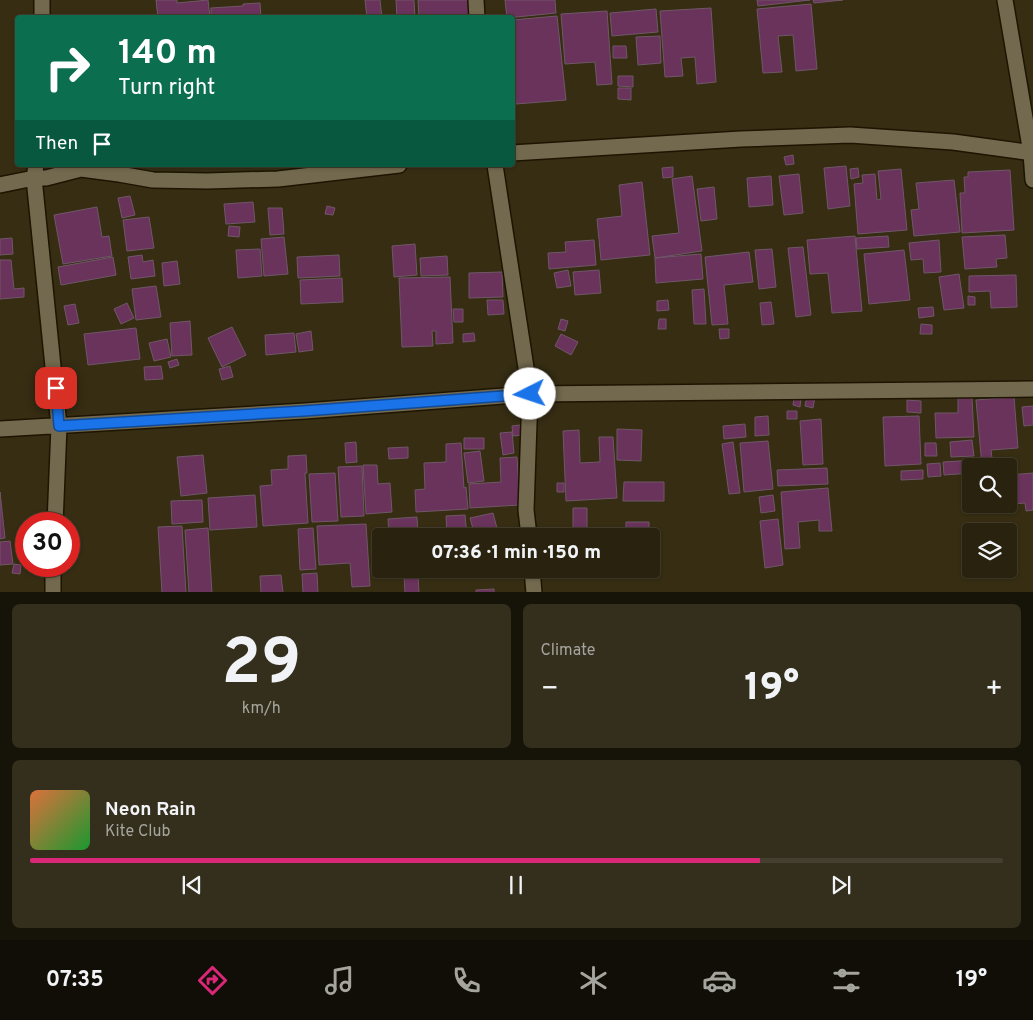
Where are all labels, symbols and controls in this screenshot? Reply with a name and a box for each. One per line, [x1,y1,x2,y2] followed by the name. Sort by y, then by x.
[118,32,217,76] text: 140 m
[35,35,100,100] icon: right
[118,75,215,102] text: Turn right
[88,130,116,158] icon: arrive
[35,132,78,156] text: Then
[35,367,77,409] pin
[503,367,555,419] position arrow
[42,374,70,402] icon: arrive
[962,458,1017,578] map controls
[962,458,1017,513] button: search
[15,512,80,577] speed limit sign: 30
[962,523,1017,578] button: layers
[431,541,601,565] text: 07:36 · 1 min · 150 m
[221,625,301,707] text: 29
[541,641,595,661] text: Climate
[744,665,799,714] text: 19°
[541,672,559,708] text: −
[985,672,1003,708] text: +
[242,699,281,719] text: km/h
[105,798,196,822] text: Neon Rain
[105,822,170,842] text: Kite Club
[178,871,206,899] icon: previous
[502,871,530,899] icon: pause
[827,871,855,899] icon: next
[195,963,230,998] icon: directions
[322,963,357,998] icon: music
[449,963,484,998] icon: phone
[576,963,611,998] icon: climate
[702,963,737,998] icon: car
[829,963,864,998] icon: filters
[46,967,104,994] text: 07:35
[956,967,987,994] text: 19°

